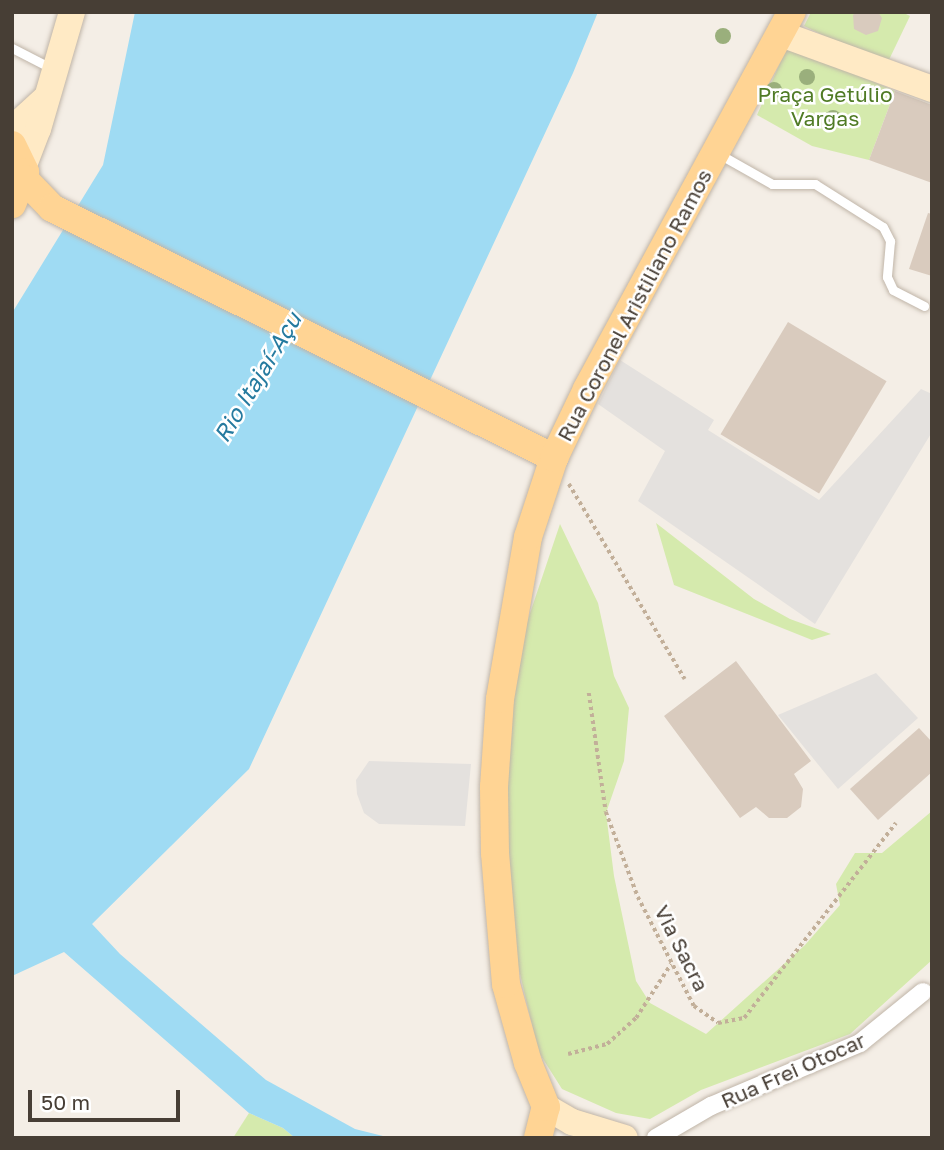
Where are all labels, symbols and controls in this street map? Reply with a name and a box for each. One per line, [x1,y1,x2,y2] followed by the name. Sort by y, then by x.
[757,81,893,131] park label: Praça Getúlio Vargas
[551,165,717,445] street label: Rua Coronel Aristiliano Ramos
[207,307,307,447] water label: Rio Itajaí-Açu
[650,901,714,995] street label: Via Sacra
[717,1027,869,1113] street label: Rua Frei Otocar
[32,1076,184,1120] scale bar
[41,1089,90,1115] text: 50 m

